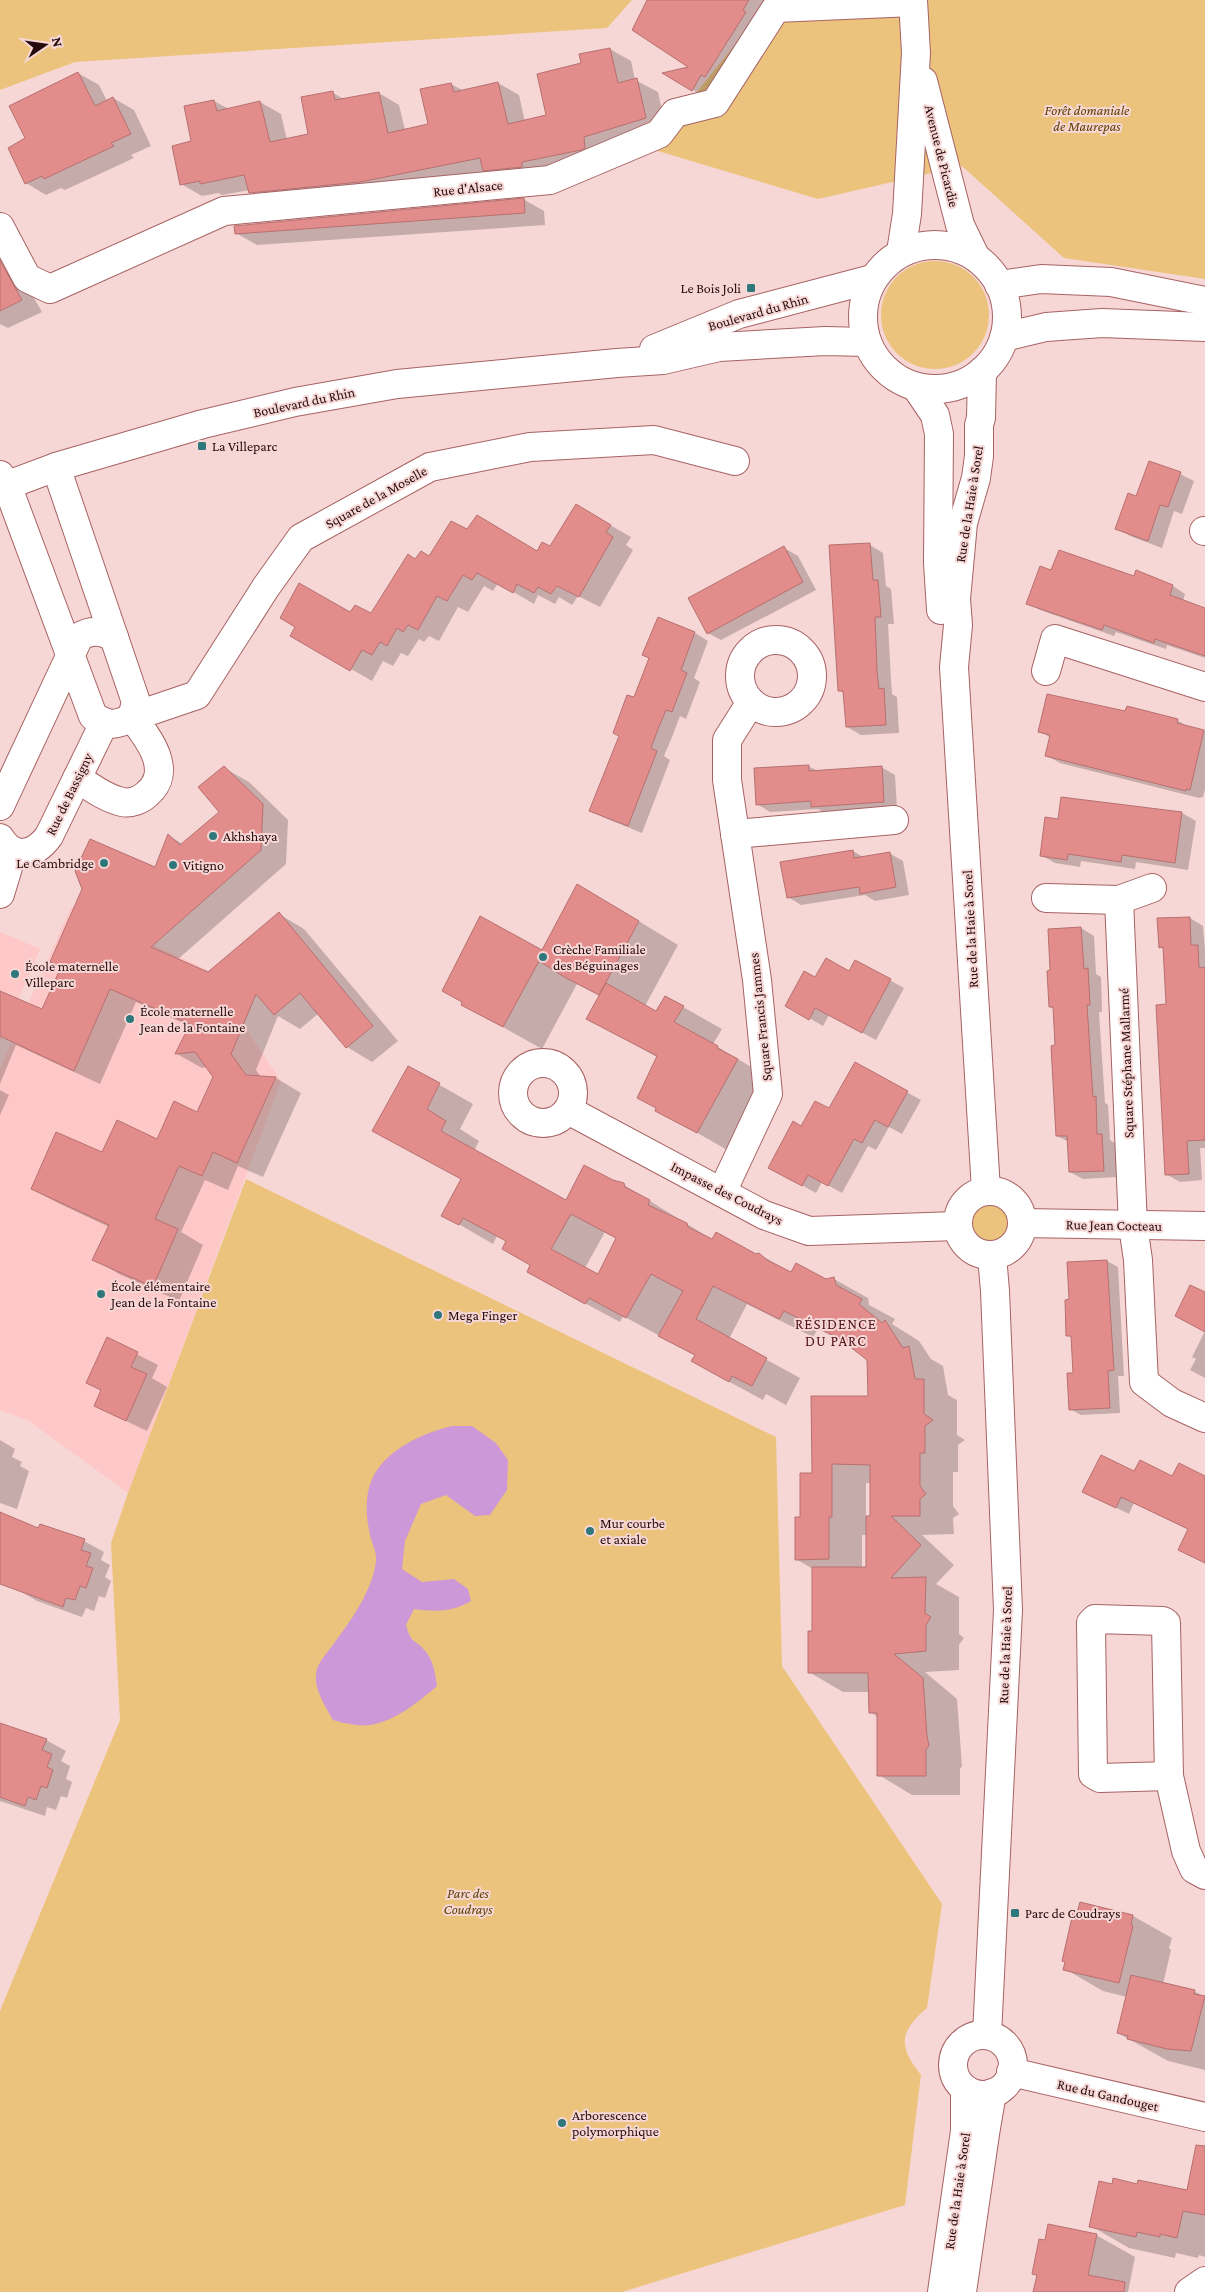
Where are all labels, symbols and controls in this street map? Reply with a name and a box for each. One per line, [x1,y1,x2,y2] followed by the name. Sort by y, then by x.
[20,20,70,70] north arrow
[49,36,67,49] text: N
[1045,102,1130,134] park label: Forêt domaniale de Maurepas
[922,103,962,209] street label: Avenue de Picardie
[432,176,504,200] street label: Rue d'Alsace
[680,280,741,296] place label: Le Bois Joli
[745,282,757,294] marker: Le Bois Joli
[706,290,810,334] street label: Boulevard du Rhin
[252,383,357,421] street label: Boulevard du Rhin
[212,438,278,454] place label: La Villeparc
[196,440,208,452] marker: La Villeparc
[952,444,986,563] street label: Rue de la Haie à Sorel
[322,462,430,532] street label: Square de la Moselle
[42,750,96,838] street label: Rue de Bassigny
[223,828,278,844] place label: Akhshaya
[207,830,219,842] marker: Akhshaya
[16,855,94,871] place label: Le Cambridge
[98,857,110,869] marker: Le Cambridge
[183,857,224,873] place label: Vitigno
[167,859,179,871] marker: Vitigno
[959,869,981,988] street label: Rue de la Haie à Sorel
[553,941,646,973] place label: Crèche Familiale des Béguinages
[537,951,549,963] marker: Crèche Familiale des Béguinages
[745,952,775,1082] street label: Square Francis Jammes
[25,958,118,990] place label: École maternelle Villeparc
[9,968,21,980] marker: École maternelle Villeparc
[1115,988,1137,1138] street label: Square Stéphane Mallarmé
[138,1003,245,1035] place label: École maternelle Jean de la Fontaine
[124,1013,136,1025] marker: École maternelle Jean de la Fontaine
[668,1158,786,1228] street label: Impasse des Coudrays
[1066,1216,1163,1234] street label: Rue Jean Cocteau
[109,1278,216,1310] place label: École élémentaire Jean de la Fontaine
[95,1288,107,1300] marker: École élémentaire Jean de la Fontaine
[448,1307,517,1323] place label: Mega Finger
[432,1309,444,1321] marker: Mega Finger
[795,1316,877,1349] district label: RÉSIDENCE DU PARC
[600,1515,665,1547] place label: Mur courbe et axiale
[584,1525,596,1537] marker: Mur courbe et axiale
[995,1585,1015,1704] street label: Rue de la Haie à Sorel
[443,1885,493,1917] park label: Parc des Coudrays
[1025,1905,1120,1921] place label: Parc de Coudrays
[1009,1907,1021,1919] marker: Parc de Coudrays
[1056,2076,1160,2114] street label: Rue du Gandouget
[572,2107,659,2139] place label: Arborescence polymorphique
[556,2117,568,2129] marker: Arborescence polymorphique
[941,2131,973,2251] street label: Rue de la Haie à Sorel

